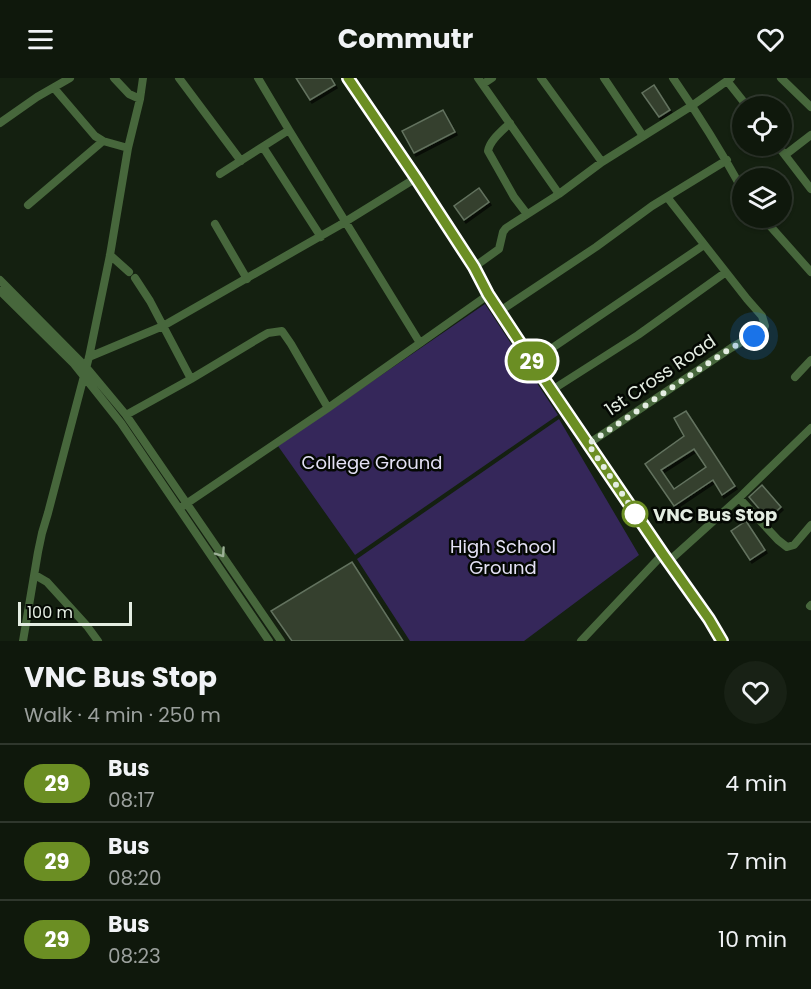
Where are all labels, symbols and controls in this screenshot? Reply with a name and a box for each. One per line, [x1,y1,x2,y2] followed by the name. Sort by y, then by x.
[338,20,473,57] text: Commutr
[24,23,57,56] icon: menu
[754,23,787,56] icon: heart
[732,96,792,228] map controls
[732,96,792,156] button: locate
[732,168,792,228] button: layers
[739,321,769,351] your location
[600,329,720,421] street label: 1st Cross Road
[505,342,559,380] line badge: 29
[520,347,544,376] text: 29
[301,450,443,475] park label: College Ground
[622,501,648,527] marker: VNC Bus Stop
[653,502,777,527] place label: VNC Bus Stop
[450,534,556,580] park label: High School Ground
[214,547,225,558] one-way arrow
[18,599,132,626] scale bar
[27,601,73,624] text: 100 m
[24,658,217,697] text: VNC Bus Stop
[724,661,787,724] button: heart
[24,701,221,729] text: Walk · 4 min · 250 m
[108,753,150,784] text: Bus
[725,768,787,799] text: 4 min
[45,769,69,798] text: 29
[108,786,155,814] text: 08:17
[108,831,150,862] text: Bus
[727,846,787,877] text: 7 min
[45,847,69,876] text: 29
[108,864,162,892] text: 08:20
[108,909,150,940] text: Bus
[718,924,787,955] text: 10 min
[45,925,69,954] text: 29
[108,942,161,970] text: 08:23

